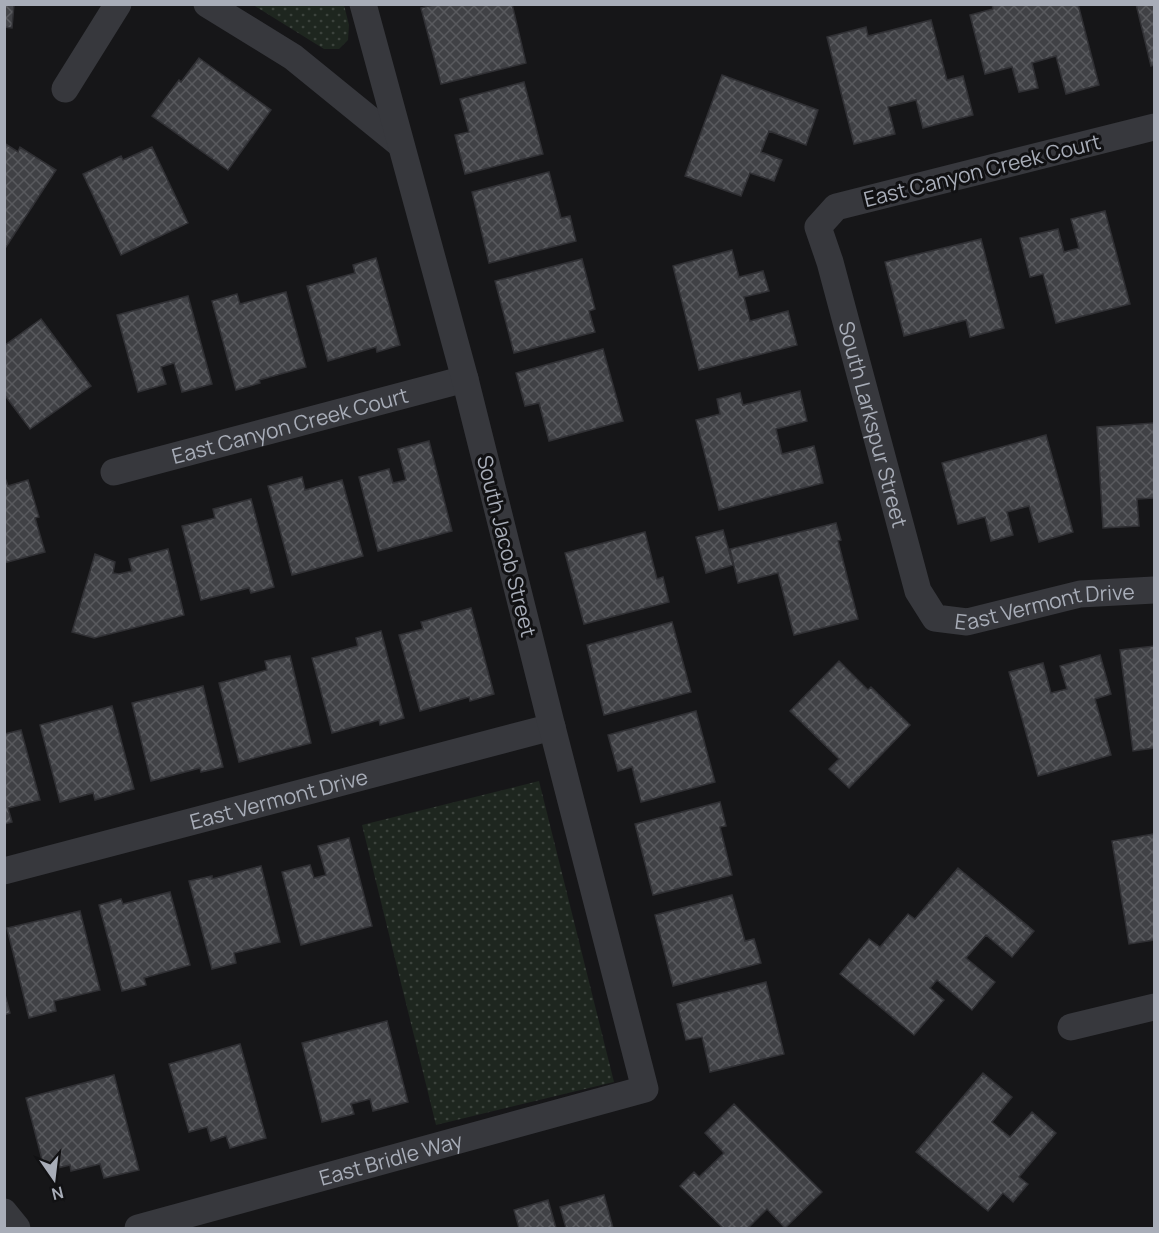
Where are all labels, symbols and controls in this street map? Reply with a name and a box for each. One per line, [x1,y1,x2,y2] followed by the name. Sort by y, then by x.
[861,127,1103,213] street label: East Canyon Creek Court
[832,318,914,531] street label: South Larkspur Street
[169,381,411,470] street label: East Canyon Creek Court
[471,452,543,640] street label: South Jacob Street
[953,577,1135,636] street label: East Vermont Drive
[187,762,371,836] street label: East Vermont Drive
[316,1126,465,1192] street label: East Bridle Way
[24,1149,84,1209] north arrow
[49,1181,66,1206] text: N

